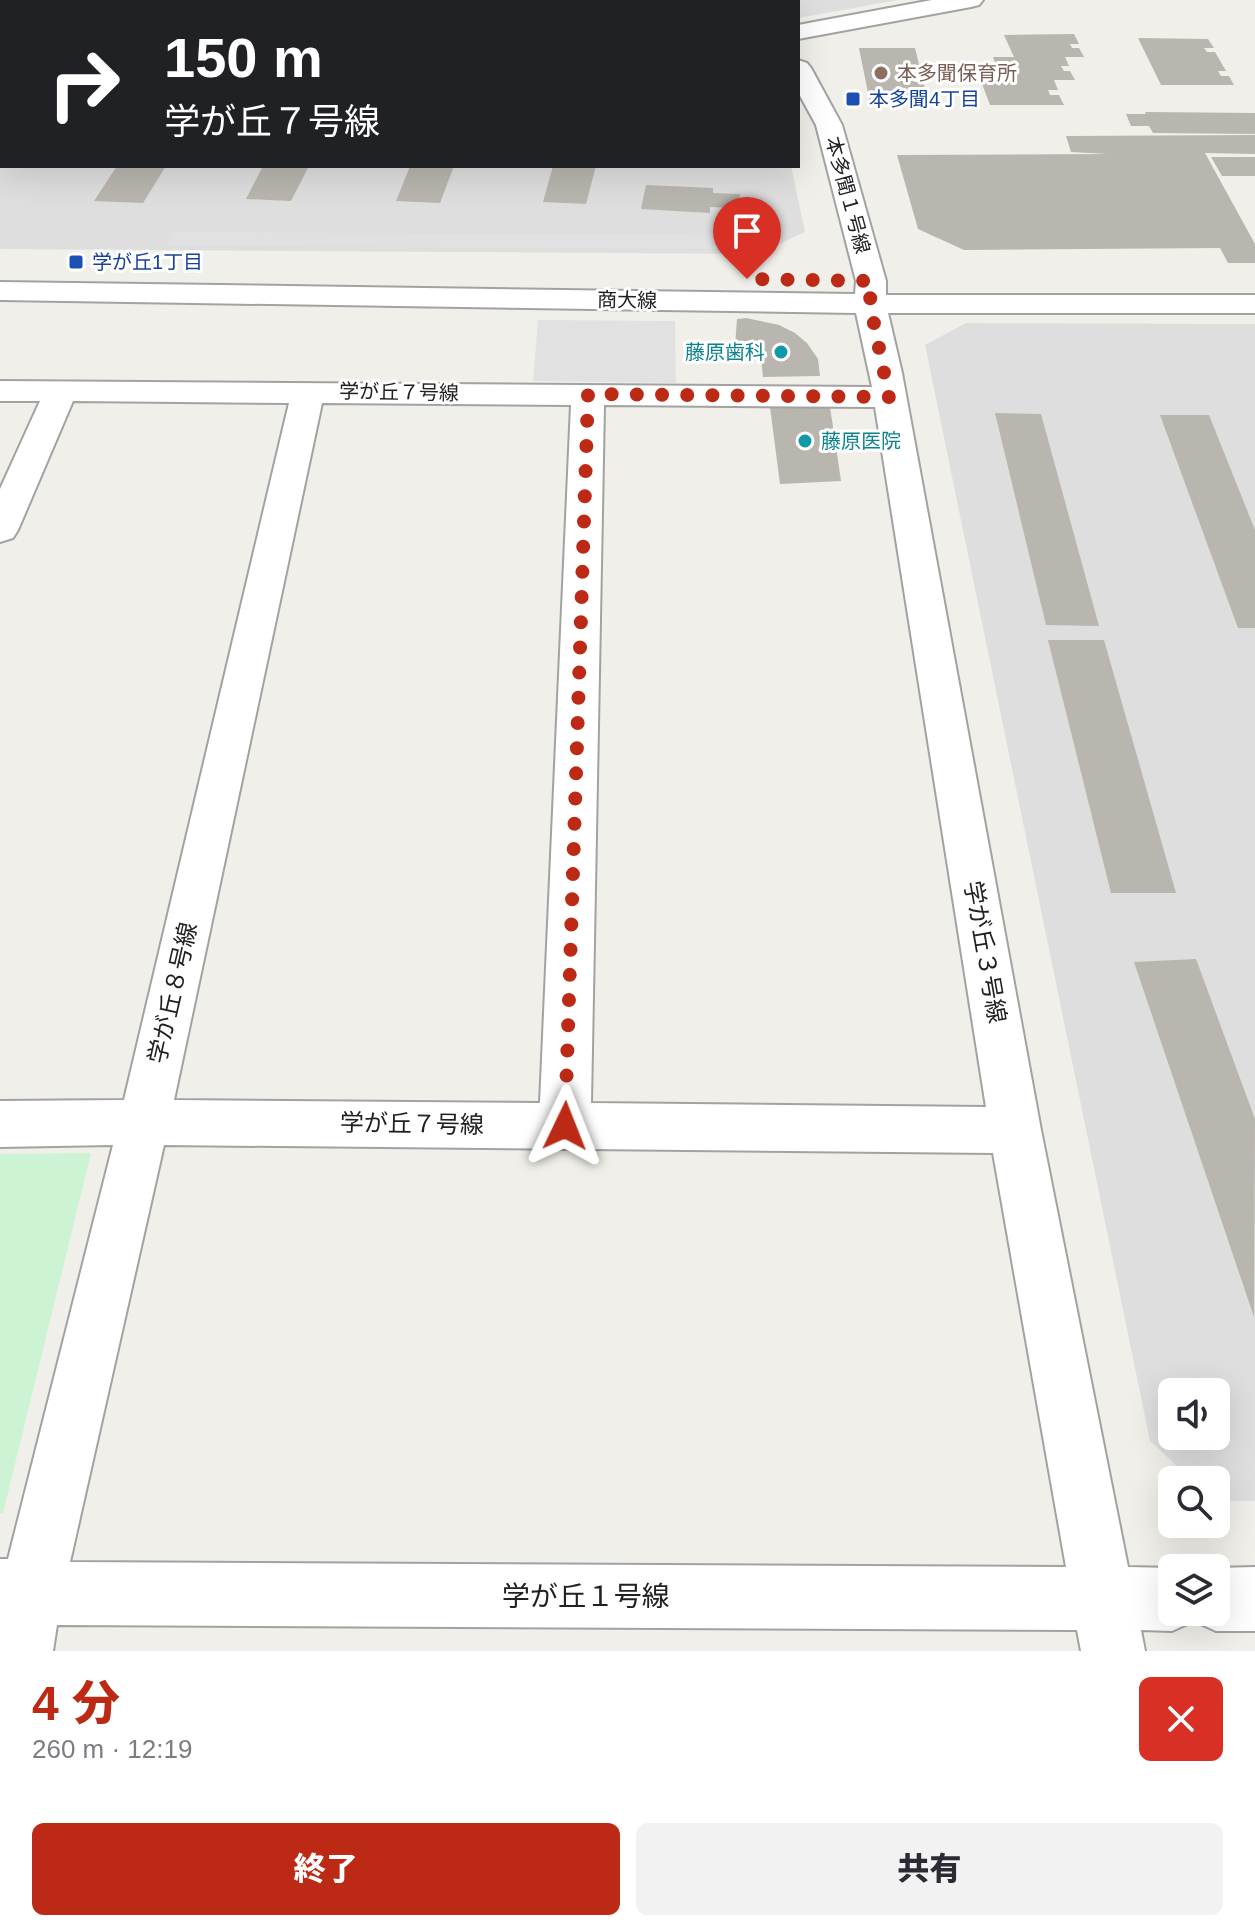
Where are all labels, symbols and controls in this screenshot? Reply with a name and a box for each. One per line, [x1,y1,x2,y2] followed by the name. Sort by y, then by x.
[164,26,323,89] text: 150 m
[32,32,136,136] icon: right
[897,62,1017,84] place label: 本多聞保育所
[872,64,890,82] marker: 本多聞保育所
[869,88,980,110] place label: 本多聞4丁目
[844,90,862,108] marker: 本多聞4丁目
[164,101,380,142] text: 学が丘７号線
[822,134,874,256] street label: 本多聞１号線
[713,197,781,279] pin
[725,209,769,253] icon: arrive
[92,251,203,273] place label: 学が丘1丁目
[67,253,85,271] marker: 学が丘1丁目
[597,288,657,312] street label: 商大線
[685,341,765,363] place label: 藤原歯科
[772,343,790,361] marker: 藤原歯科
[339,380,459,404] street label: 学が丘７号線
[821,430,901,452] place label: 藤原医院
[796,432,814,450] marker: 藤原医院
[960,879,1011,1025] street label: 学が丘３号線
[143,920,202,1066] street label: 学が丘８号線
[523,1084,607,1168] position arrow
[340,1109,484,1138] street label: 学が丘７号線
[1158,1378,1230,1626] map controls
[1158,1378,1230,1450] button: sound
[1158,1466,1230,1538] button: search
[1158,1554,1230,1626] button: layers
[502,1581,670,1612] street label: 学が丘１号線
[32,1677,120,1730] text: 4 分
[1139,1677,1223,1761] button: close
[32,1734,192,1764] text: 260 m · 12:19
[32,1823,620,1915] button: 終了
[636,1823,1223,1915] button: 共有

